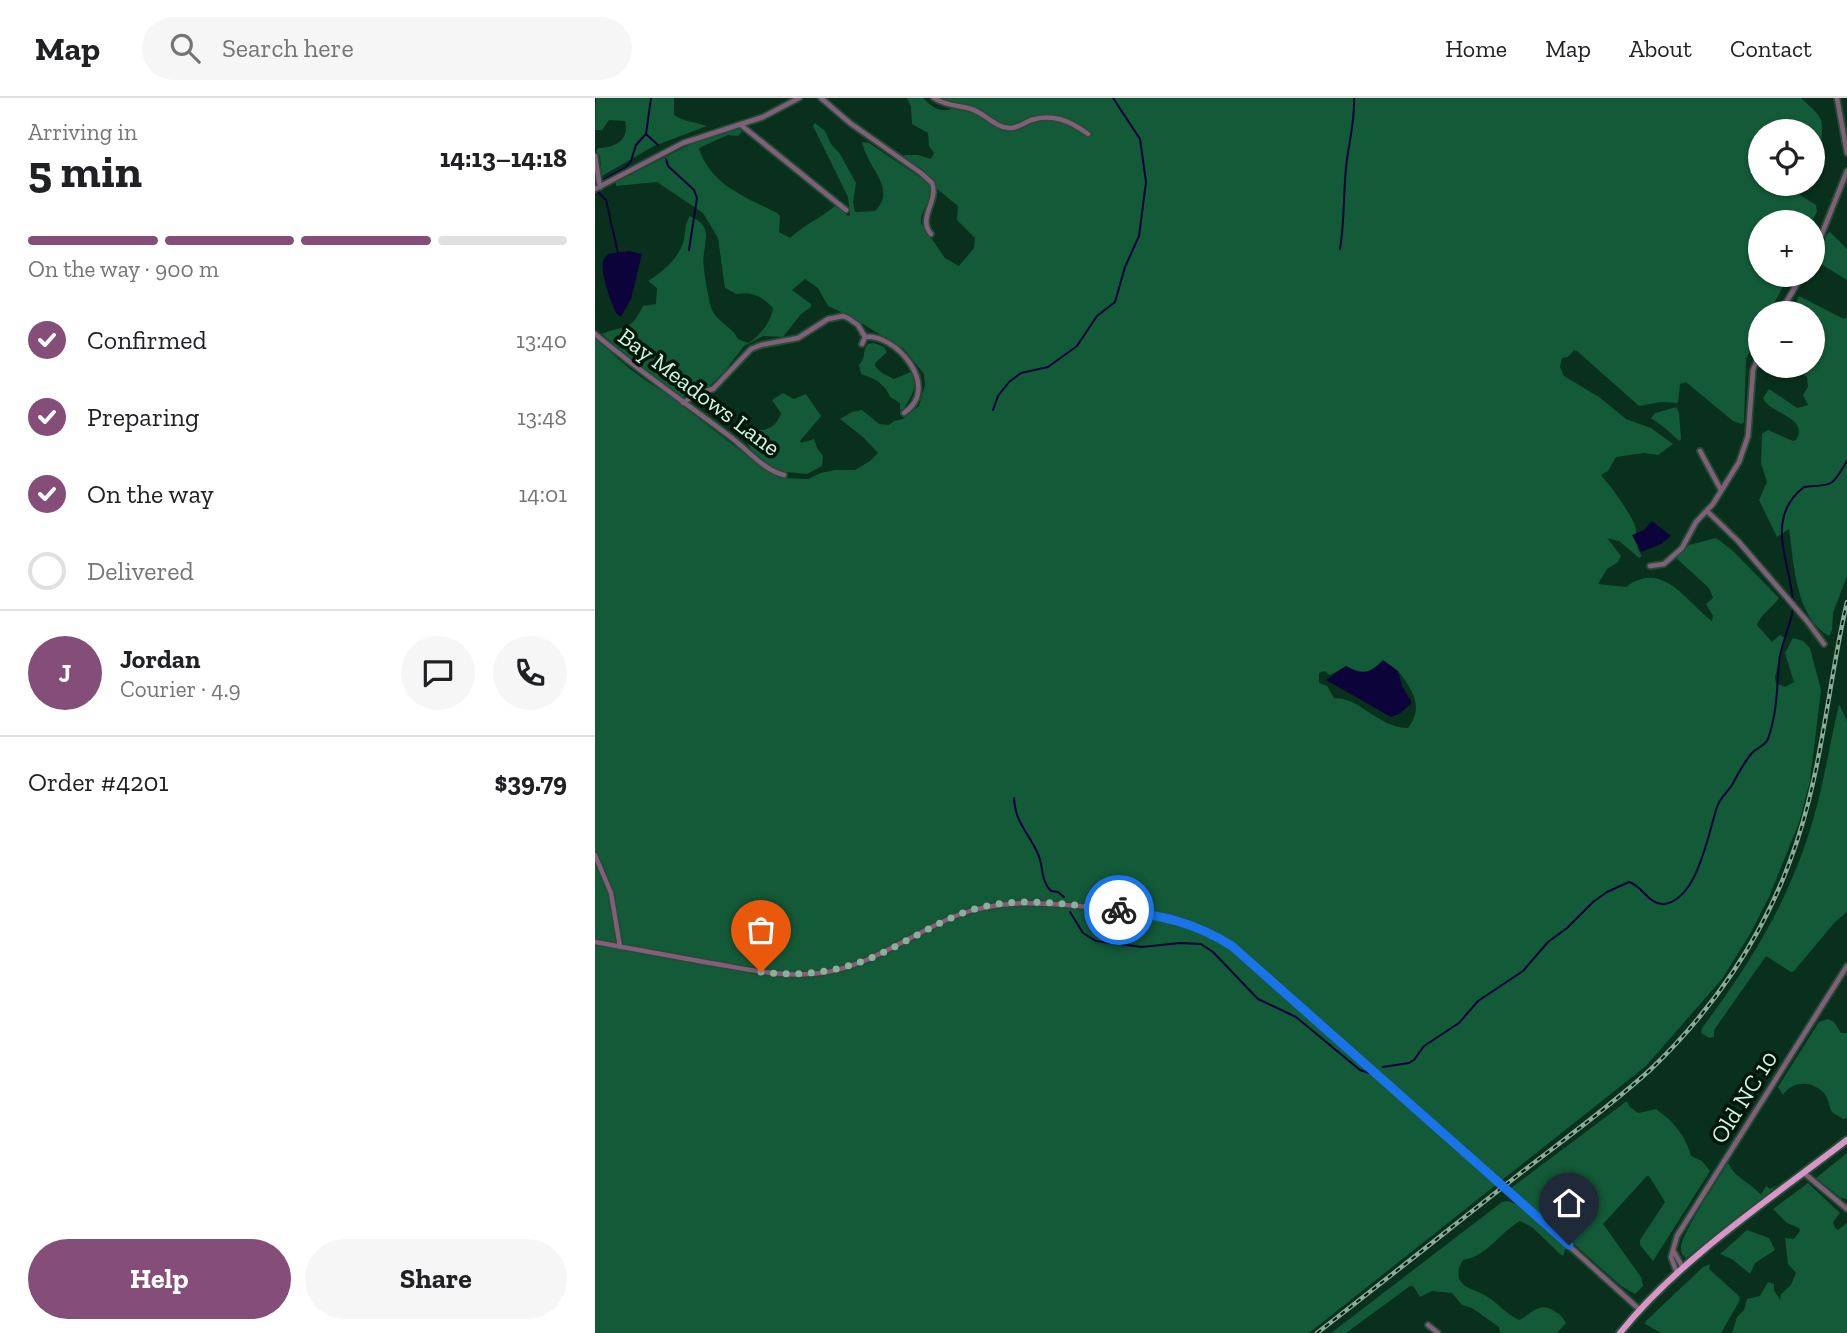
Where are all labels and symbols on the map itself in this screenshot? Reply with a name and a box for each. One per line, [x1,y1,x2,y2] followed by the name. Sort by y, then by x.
[613,321,786,462] street label: Bay Meadows Lane
[1084,875,1154,945] courier
[731,900,791,972] pin
[1704,1045,1783,1148] street label: Old NC 10
[1539,1173,1599,1245] pin

